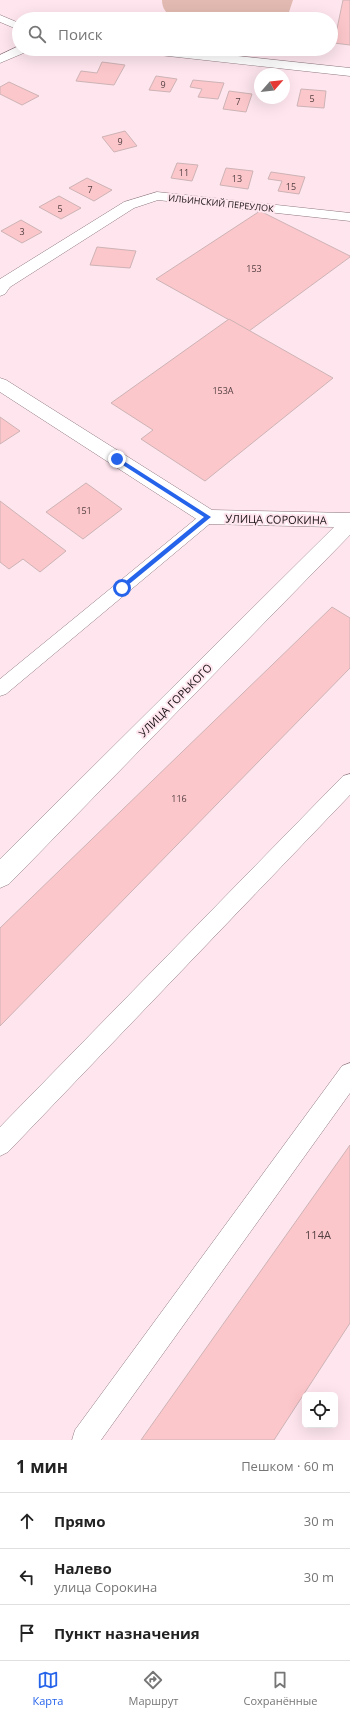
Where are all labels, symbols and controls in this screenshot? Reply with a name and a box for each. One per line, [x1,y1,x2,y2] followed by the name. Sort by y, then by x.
[12,12,338,56] search box
[26,23,48,45] icon: search
[58,24,102,44] text: Поиск
[254,68,290,104] north arrow
[160,78,166,91] house number: 9
[309,92,315,105] house number: 5
[235,95,241,108] house number: 7
[117,135,123,148] house number: 9
[179,166,189,179] house number: 11
[232,172,242,185] house number: 13
[286,180,296,193] house number: 15
[87,183,93,196] house number: 7
[168,191,275,215] street label: ИЛЬИНСКИЙ ПЕРЕУЛОК
[57,202,63,215] house number: 5
[19,225,25,238] house number: 3
[246,262,262,275] house number: 153
[212,384,234,397] house number: 153А
[108,450,126,468] route end
[76,504,92,517] house number: 151
[225,511,327,527] street label: УЛИЦА СОРОКИНА
[113,579,131,597] route start
[135,660,215,740] street label: УЛИЦА ГОРЬКОГО
[171,792,187,805] house number: 116
[305,1227,331,1242] house number: 114А
[302,1392,338,1428] map controls
[302,1392,338,1428] button: locate
[16,1455,68,1478] text: 1 мин
[241,1457,334,1475] text: Пешком · 60 m
[16,1510,38,1532] icon: ahead
[54,1511,106,1531] text: Прямо
[304,1512,334,1530] text: 30 m
[54,1558,112,1578] text: Налево
[16,1566,38,1588] icon: left
[304,1568,334,1586] text: 30 m
[54,1578,157,1596] text: улица Сорокина
[16,1622,38,1644] icon: arrive
[54,1623,200,1643] text: Пункт назначения
[33,1669,63,1708] tab: Карта
[129,1669,178,1708] tab: Маршрут
[244,1669,317,1708] tab: Сохранённые

